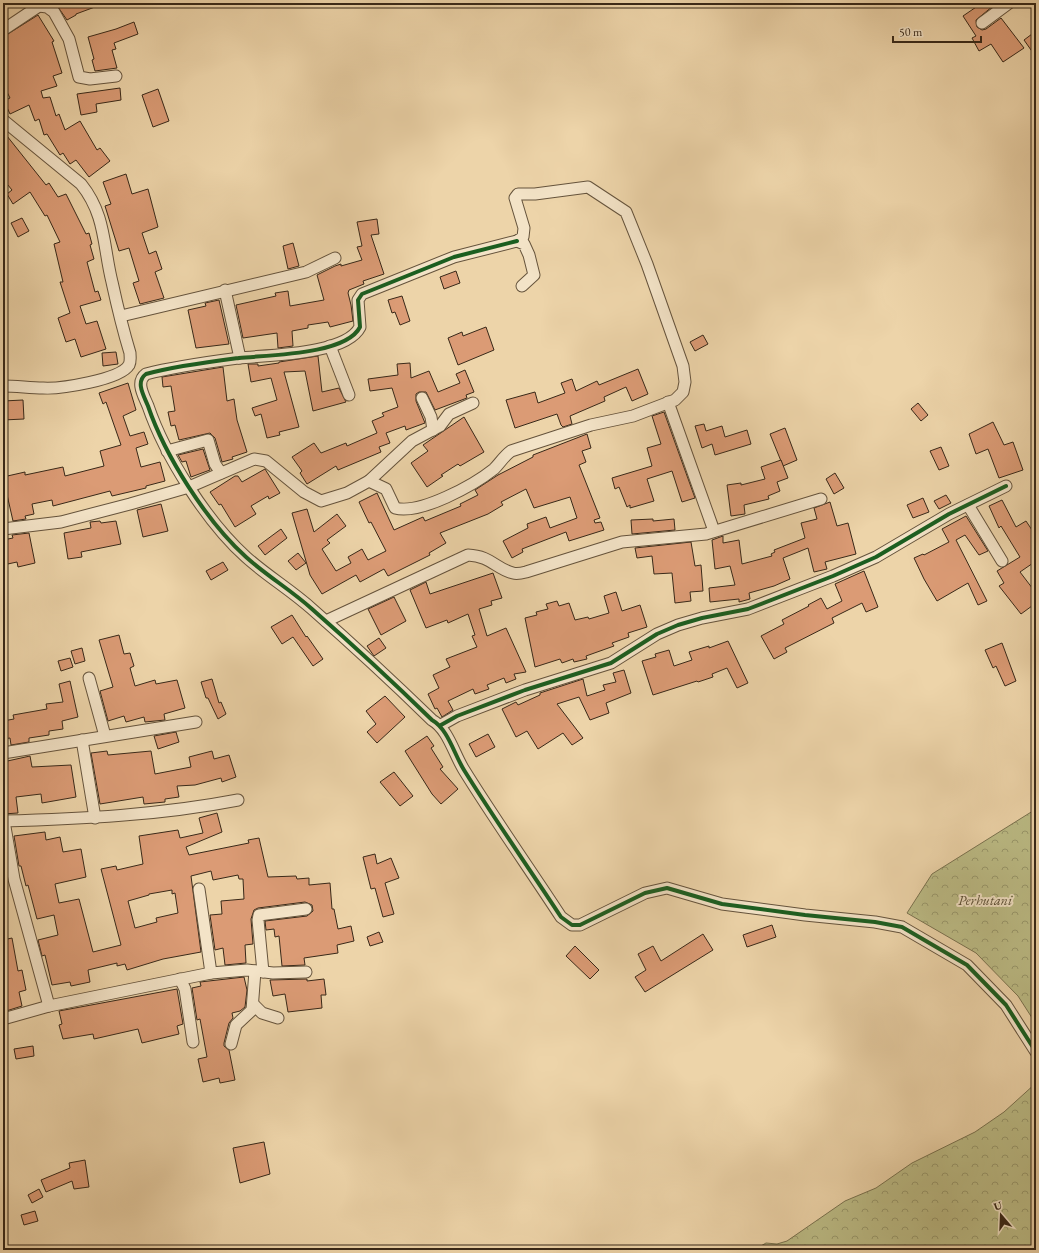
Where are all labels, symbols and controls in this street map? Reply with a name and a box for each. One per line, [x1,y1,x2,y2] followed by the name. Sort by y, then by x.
[893,18,981,44] scale bar
[899,24,923,40] text: 50 m
[958,891,1013,909] park label: Perhutani
[981,1195,1021,1235] north arrow
[992,1197,1005,1213] text: U

